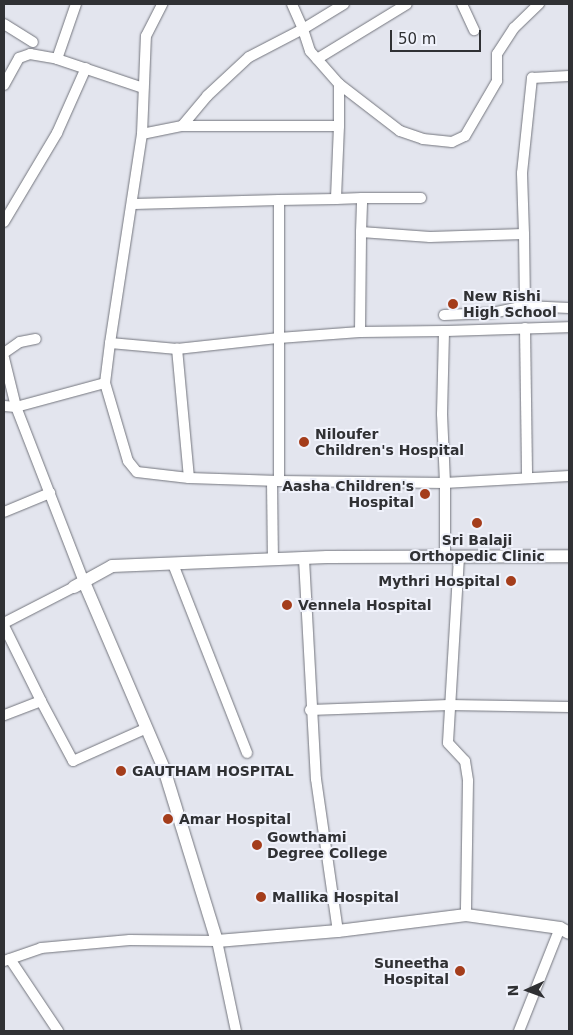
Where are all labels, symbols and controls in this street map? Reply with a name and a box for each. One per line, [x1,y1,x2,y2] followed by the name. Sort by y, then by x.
[393,20,484,52] scale bar
[398,30,436,48] text: 50 m
[463,288,557,321] place label: New Rishi High School
[447,298,459,310] marker: New Rishi High School
[315,426,464,458] place label: Niloufer Children's Hospital
[297,435,311,449] marker: Niloufer Children's Hospital
[282,478,414,511] place label: Aasha Children's Hospital
[418,487,432,501] marker: Aasha Children's Hospital
[470,516,484,530] marker: Sri Balaji Orthopedic Clinic
[409,532,545,564] place label: Sri Balaji Orthopedic Clinic
[378,573,500,589] place label: Mythri Hospital
[504,574,518,588] marker: Mythri Hospital
[298,597,432,613] place label: Vennela Hospital
[280,598,294,612] marker: Vennela Hospital
[132,763,294,779] place label: GAUTHAM HOSPITAL
[114,764,128,778] marker: GAUTHAM HOSPITAL
[179,811,291,827] place label: Amar Hospital
[161,812,175,826] marker: Amar Hospital
[267,829,387,862] place label: Gowthami Degree College
[251,839,263,851] marker: Gowthami Degree College
[272,889,399,905] place label: Mallika Hospital
[254,890,268,904] marker: Mallika Hospital
[374,955,449,988] place label: Suneetha Hospital
[453,964,467,978] marker: Suneetha Hospital
[503,965,553,1015] north arrow
[505,984,521,997] text: N

